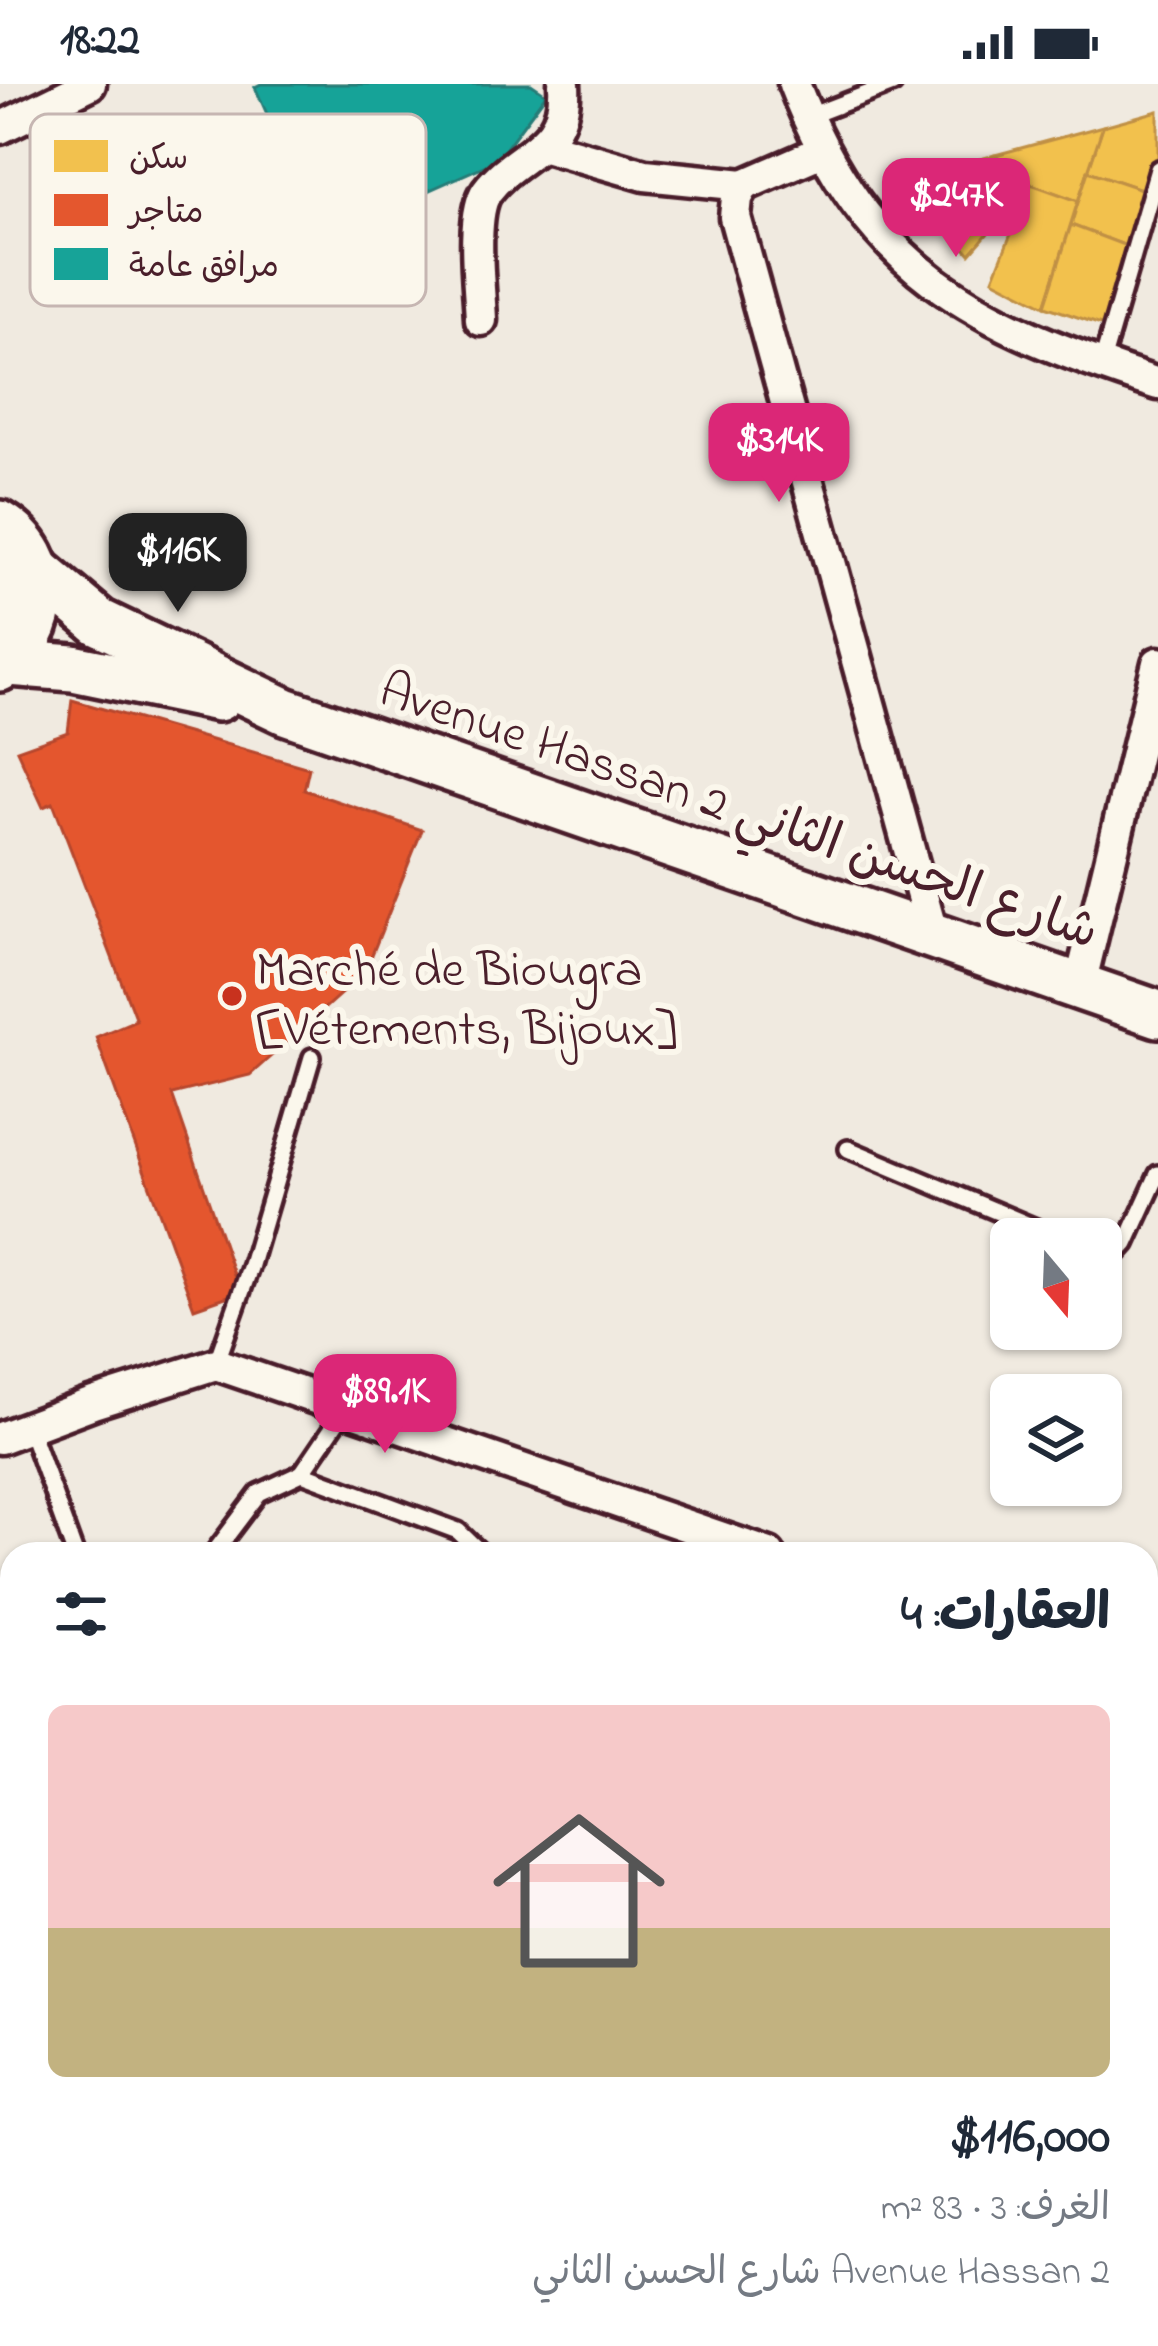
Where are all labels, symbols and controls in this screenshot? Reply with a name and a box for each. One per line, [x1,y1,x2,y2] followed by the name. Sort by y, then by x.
[60,9,140,75] text: 18:22
[30,114,426,306] legend
[129,136,188,184] text: سكن
[872,158,1040,260] pin: $247K
[909,168,1003,225] text: $247K
[126,190,204,238] text: متاجر
[129,244,279,292] text: مرافق عامة
[695,403,863,505] pin: $314K
[735,413,823,470] text: $314K
[94,513,262,615] pin: $116K
[136,523,220,580] text: $116K
[368,655,1108,974] street label: Avenue Hassan 2 شارع الحسن الثاني
[256,935,677,1069] place label: Marché de Biougra [Vétements, Bijoux]
[219,983,245,1009] marker: Marché de Biougra [Vétements, Bijoux]
[990,1218,1122,1350] north arrow
[990,1218,1122,1506] map controls
[287,1354,483,1456] pin: $89.1K
[340,1364,430,1421] text: $89.1K
[990,1374,1122,1506] button: layers
[901,1578,1110,1653] text: العقارات: 4
[48,1581,114,1647] icon: filters
[471,1783,687,1999] icon: home
[949,2101,1110,2176] text: $116,000
[881,2181,1110,2238] text: الغرف: 3 · 83 m²
[532,2245,1110,2302] text: Avenue Hassan 2 شارع الحسن الثاني

